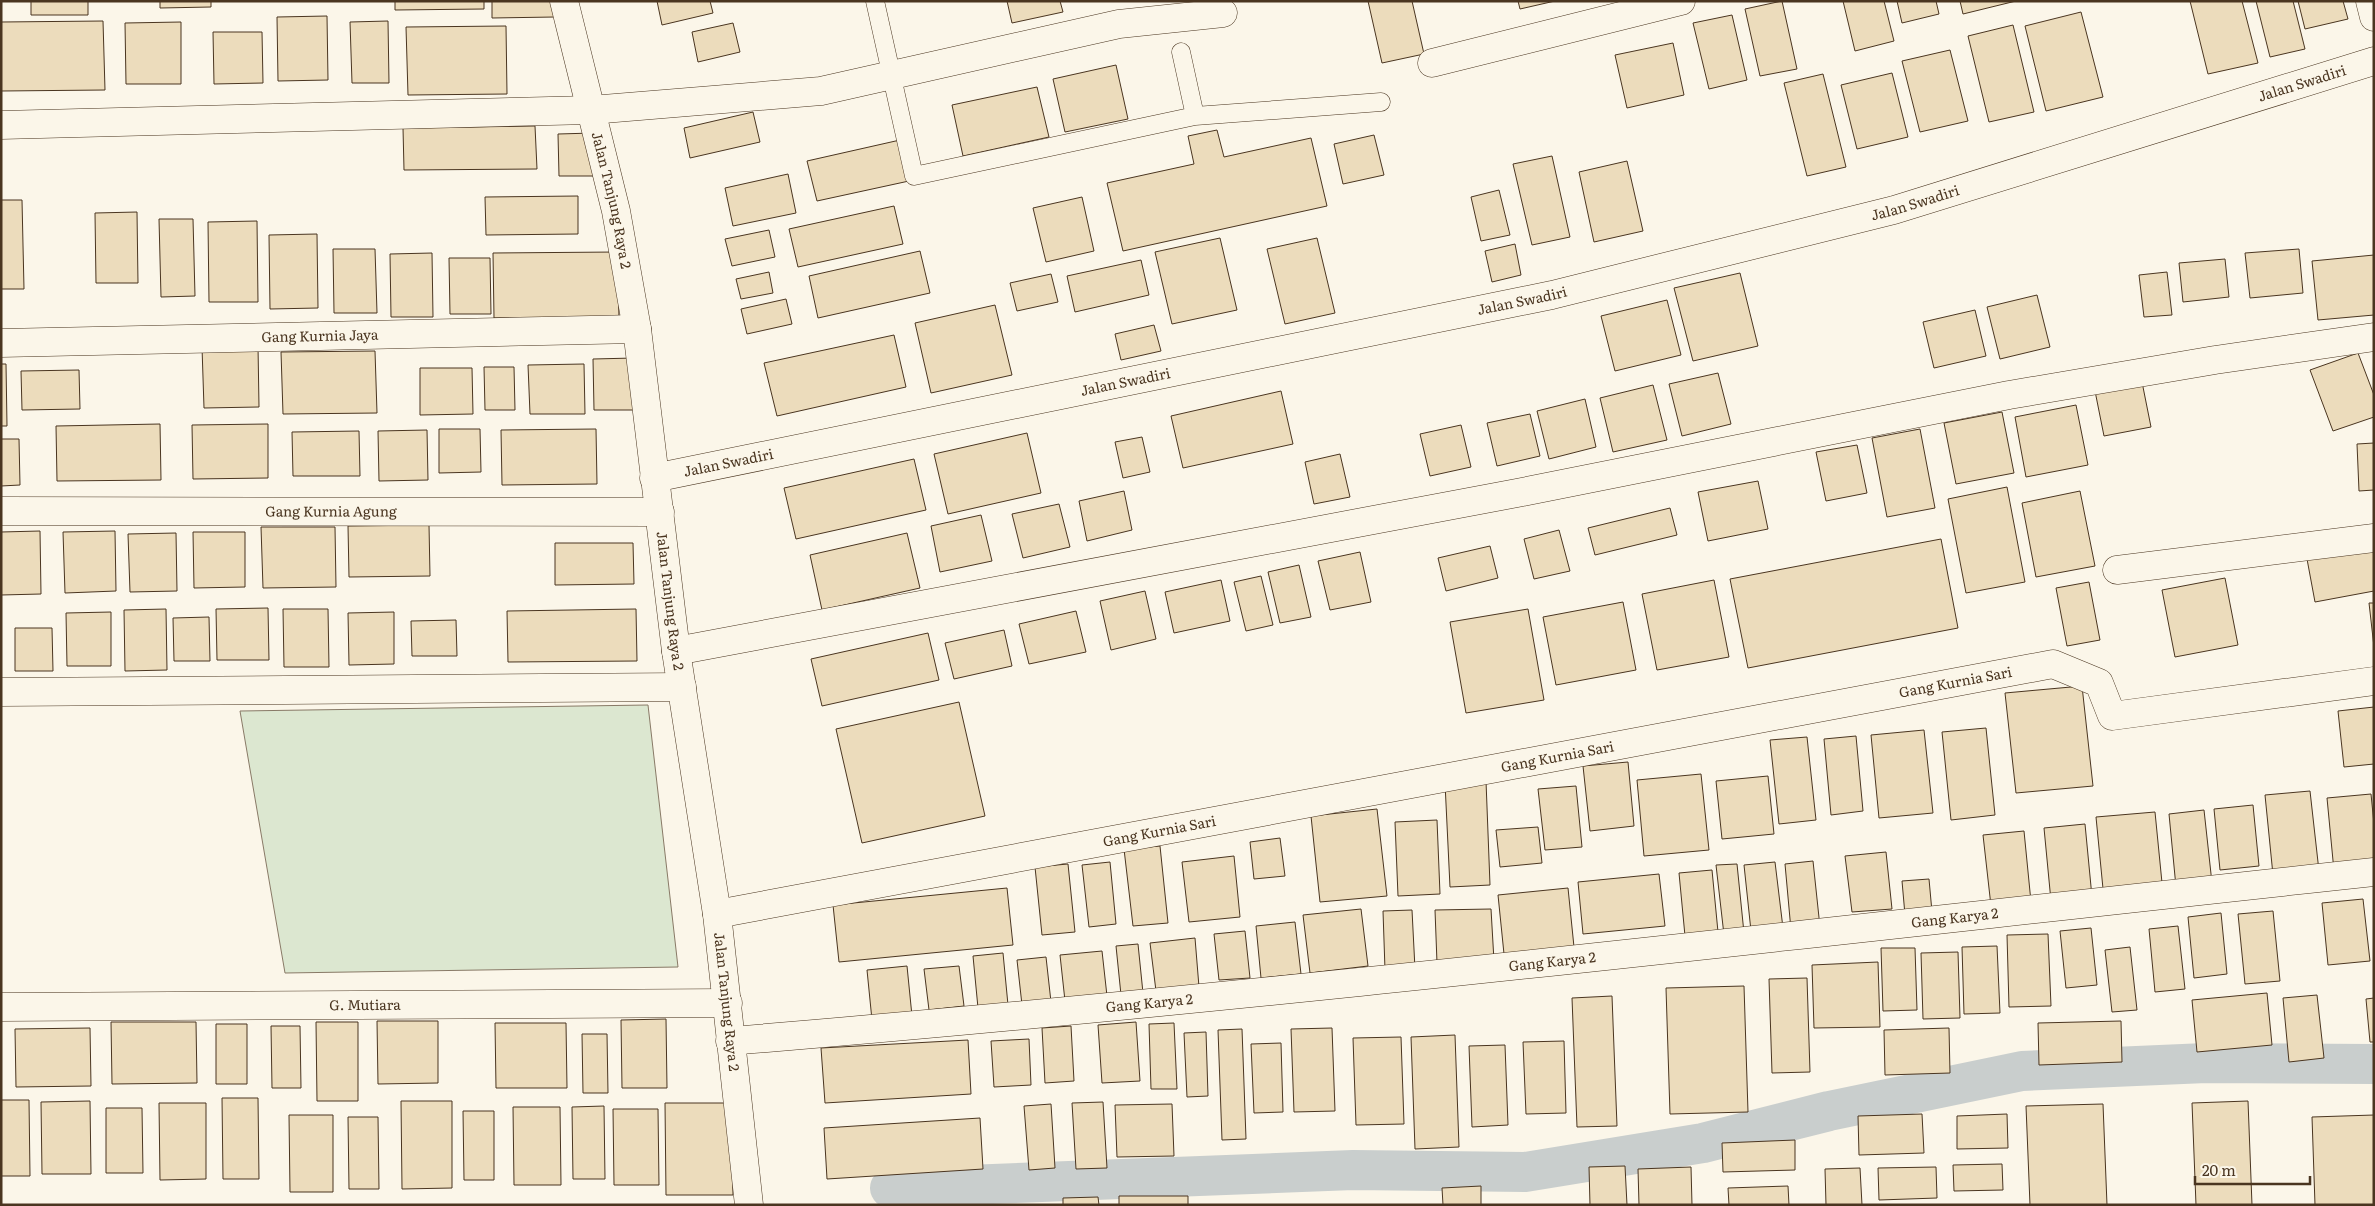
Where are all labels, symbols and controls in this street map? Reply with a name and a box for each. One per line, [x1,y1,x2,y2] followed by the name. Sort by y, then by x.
[2255,59,2348,105] street label: Jalan Swadiri
[588,129,637,270] street label: Jalan Tanjung Raya 2
[1869,179,1962,224] street label: Jalan Swadiri
[1475,281,1569,319] street label: Jalan Swadiri
[261,324,379,346] street label: Gang Kurnia Jaya
[1078,362,1172,400] street label: Jalan Swadiri
[682,443,775,481] street label: Jalan Swadiri
[265,500,397,521] street label: Gang Kurnia Agung
[653,530,690,672] street label: Jalan Tanjung Raya 2
[1897,661,2014,702] street label: Gang Kurnia Sari
[1499,735,1616,776] street label: Gang Kurnia Sari
[1101,810,1218,851] street label: Gang Kurnia Sari
[1910,902,1999,932] street label: Gang Karya 2
[710,931,745,1072] street label: Jalan Tanjung Raya 2
[1507,946,1597,975] street label: Gang Karya 2
[1105,988,1194,1016] street label: Gang Karya 2
[329,994,401,1014] street label: G. Mutiara
[2195,1154,2310,1186] scale bar
[2202,1158,2236,1181] text: 20 m

